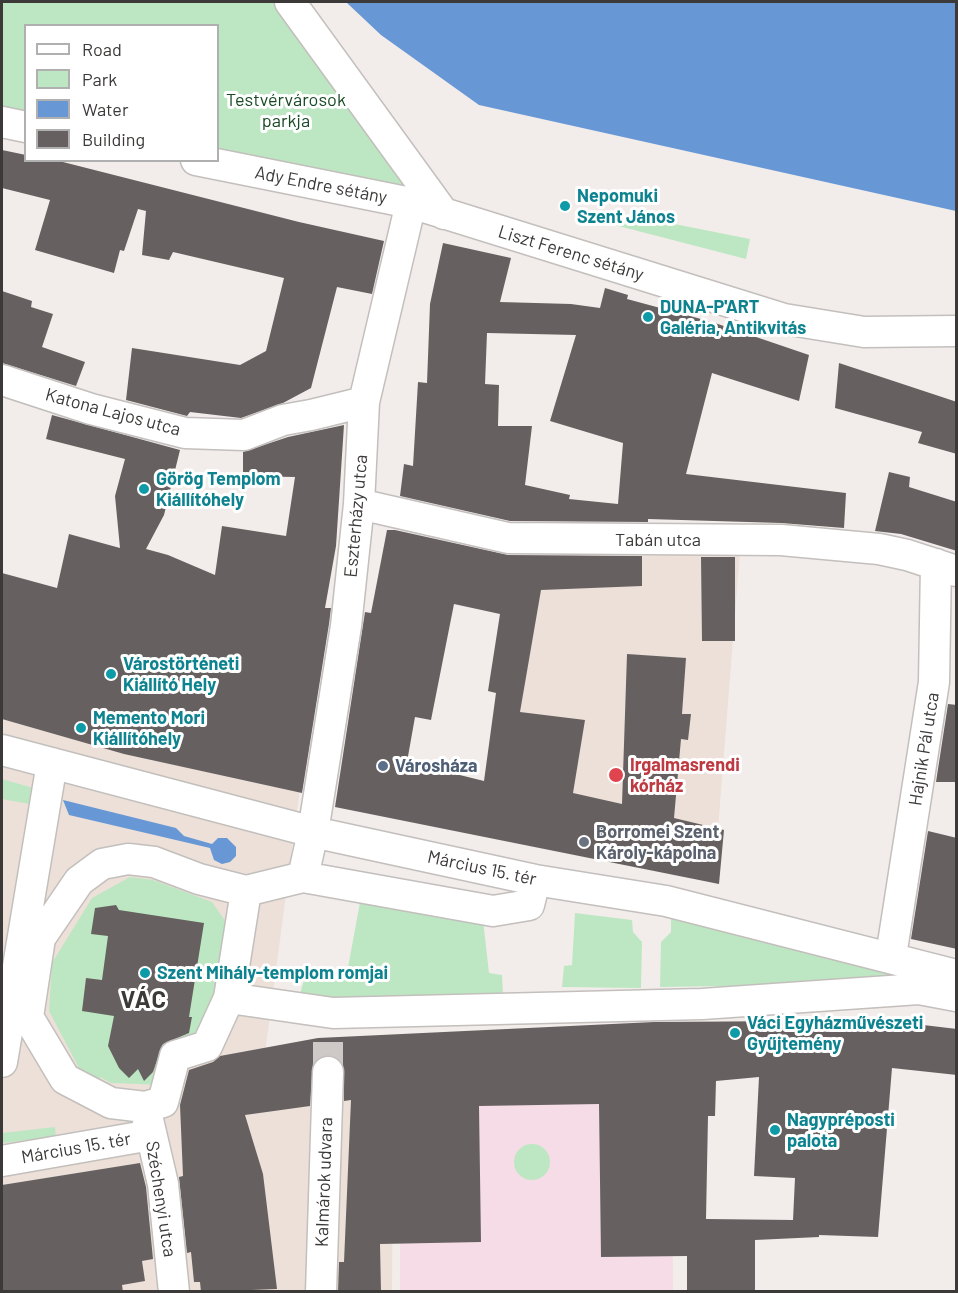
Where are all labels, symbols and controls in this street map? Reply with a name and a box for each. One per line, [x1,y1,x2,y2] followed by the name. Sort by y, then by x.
[24,24,219,162] legend
[82,38,122,60] text: Road
[82,68,117,90] text: Park
[226,89,346,132] park label: Testvérvárosok parkja
[82,98,129,120] text: Water
[82,128,145,150] text: Building
[253,162,389,208] street label: Ady Endre sétány
[577,185,675,228] place label: Nepomuki Szent János
[558,199,572,213] marker: Nepomuki Szent János
[496,221,646,285] street label: Liszt Ferenc sétány
[660,296,806,338] place label: DUNA-P'ART Galéria, Antikvitás
[641,310,655,324] marker: DUNA-P'ART Galéria, Antikvitás
[43,384,183,440] street label: Katona Lajos utca
[340,454,372,578] street label: Eszterházy utca
[156,468,281,510] place label: Görög Templom Kiállítóhely
[137,482,151,496] marker: Görög Templom Kiállítóhely
[615,529,701,551] street label: Tabán utca
[123,653,239,696] place label: Várostörténeti Kiállító Hely
[104,667,118,681] marker: Várostörténeti Kiállító Hely
[904,691,944,807] street label: Hajnik Pál utca
[93,707,205,750] place label: Memento Mori Kiállítóhely
[74,721,88,735] marker: Memento Mori Kiállítóhely
[630,754,740,796] place label: Irgalmasrendi kórház
[395,755,477,777] place label: Városháza
[376,759,390,773] marker: Városháza
[607,766,625,784] marker: Irgalmasrendi kórház
[596,821,719,864] place label: Borromei Szent Károly-kápolna
[577,835,591,849] marker: Borromei Szent Károly-kápolna
[425,846,539,890] street label: Március 15. tér
[157,962,388,984] place label: Szent Mihály-templom romjai
[138,966,152,980] marker: Szent Mihály-templom romjai
[120,986,168,1014] district label: VÁC
[747,1012,923,1054] place label: Váci Egyházművészeti Gyűjtemény
[728,1026,742,1040] marker: Váci Egyházművészeti Gyűjtemény
[787,1109,895,1152] place label: Nagypréposti palota
[311,1117,337,1247] street label: Kalmárok udvara
[768,1123,782,1137] marker: Nagypréposti palota
[19,1128,133,1168] street label: Március 15. tér
[141,1139,181,1259] street label: Széchenyi utca

